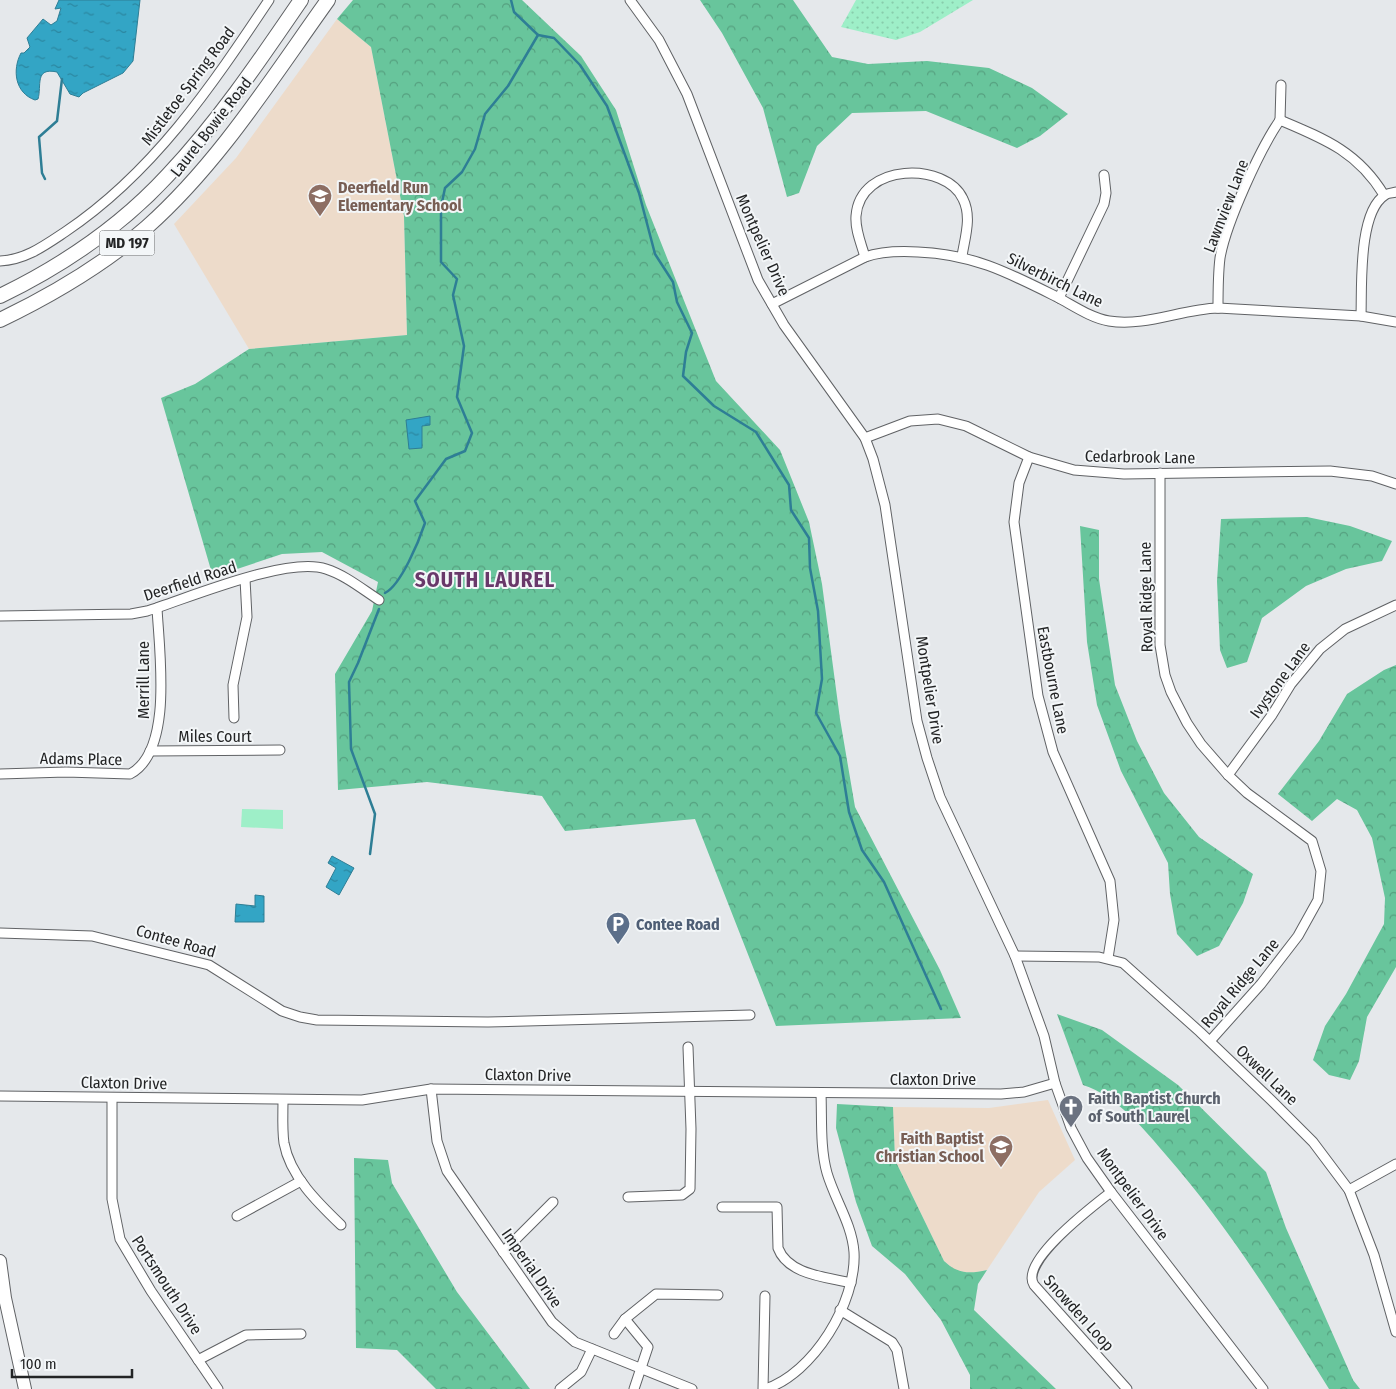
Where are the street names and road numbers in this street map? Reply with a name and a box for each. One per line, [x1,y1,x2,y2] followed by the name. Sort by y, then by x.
[137,23,239,149] street label: Mistletoe Spring Road
[166,74,256,180] street label: Laurel Bowie Road
[1200,157,1252,255] street label: Lawnview Lane
[732,191,794,299] street label: Montpelier Drive
[100,230,154,256] road number: MD 197
[1004,249,1106,311] street label: Silverbirch Lane
[1085,447,1196,467] street label: Cedarbrook Lane
[1136,541,1156,653] street label: Royal Ridge Lane
[141,557,239,605] street label: Deerfield Road
[1033,625,1073,736] street label: Eastbourne Lane
[912,635,948,746] street label: Montpelier Drive
[1246,638,1314,722] street label: Ivystone Lane
[134,641,153,719] street label: Merrill Lane
[178,727,252,746] street label: Miles Court
[40,749,122,769] street label: Adams Place
[134,921,218,961] street label: Contee Road
[1197,934,1283,1032] street label: Royal Ridge Lane
[1232,1041,1302,1109] street label: Oxwell Lane
[485,1065,571,1085] street label: Claxton Drive
[890,1070,976,1089] street label: Claxton Drive
[81,1073,167,1093] street label: Claxton Drive
[1093,1144,1173,1244] street label: Montpelier Drive
[498,1225,566,1311] street label: Imperial Drive
[128,1232,206,1338] street label: Portsmouth Drive
[1040,1271,1118,1355] street label: Snowden Loop

